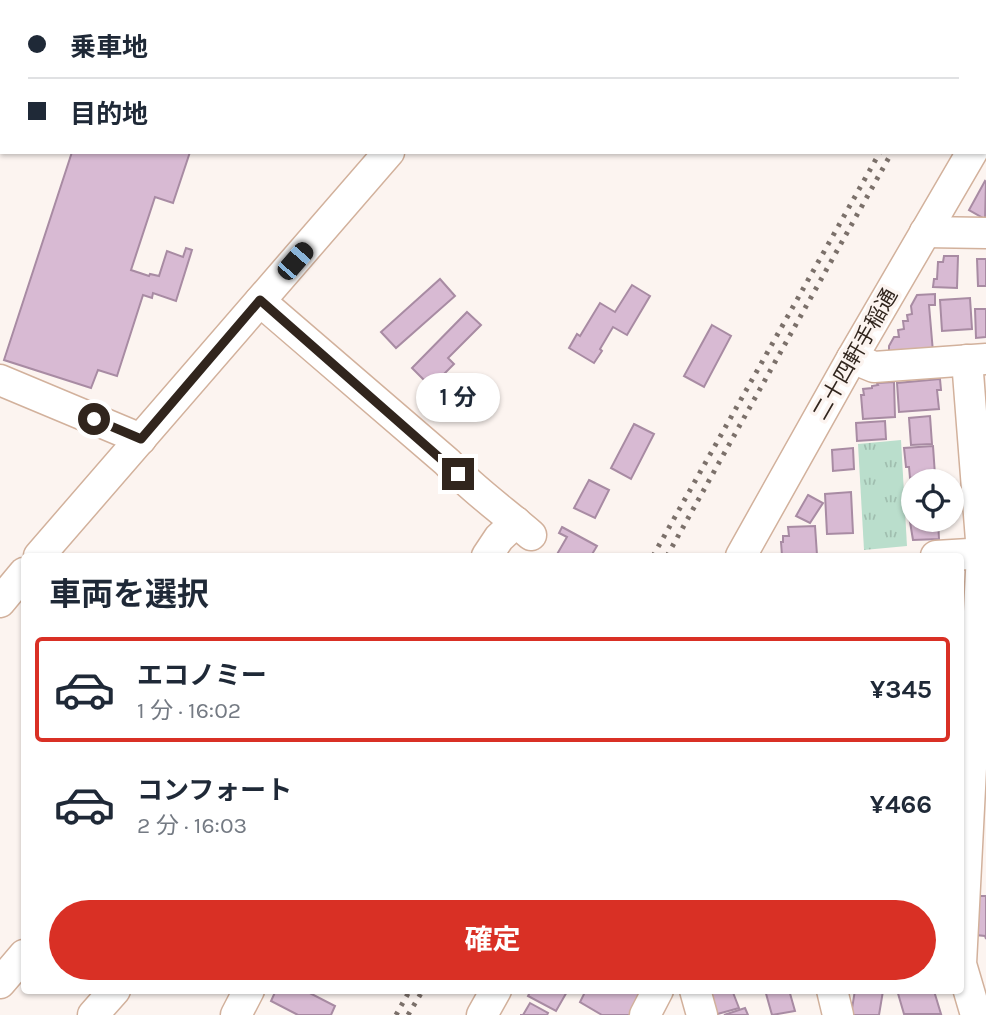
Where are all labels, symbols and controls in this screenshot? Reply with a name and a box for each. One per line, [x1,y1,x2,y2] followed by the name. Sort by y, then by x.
[70,32,148,63] text: 乗車地
[70,99,148,130] text: 目的地
[274,238,317,284] car
[808,284,902,424] street label: 二十四軒手稲通
[416,372,500,421] callout: 1 分
[439,384,477,411] text: 1 分
[78,403,110,435] route start
[442,458,474,490] route end
[901,469,964,532] map controls
[901,469,964,532] button: locate
[49,576,209,613] text: 車両を選択
[53,658,116,721] icon: car
[137,660,267,691] text: エコノミー
[870,674,932,705] text: ¥345
[137,697,241,724] text: 1 分 · 16:02
[53,773,116,836] icon: car
[137,775,292,806] text: コンフォート
[870,789,932,820] text: ¥466
[137,812,247,839] text: 2 分 · 16:03
[49,900,936,980] button: 確定

